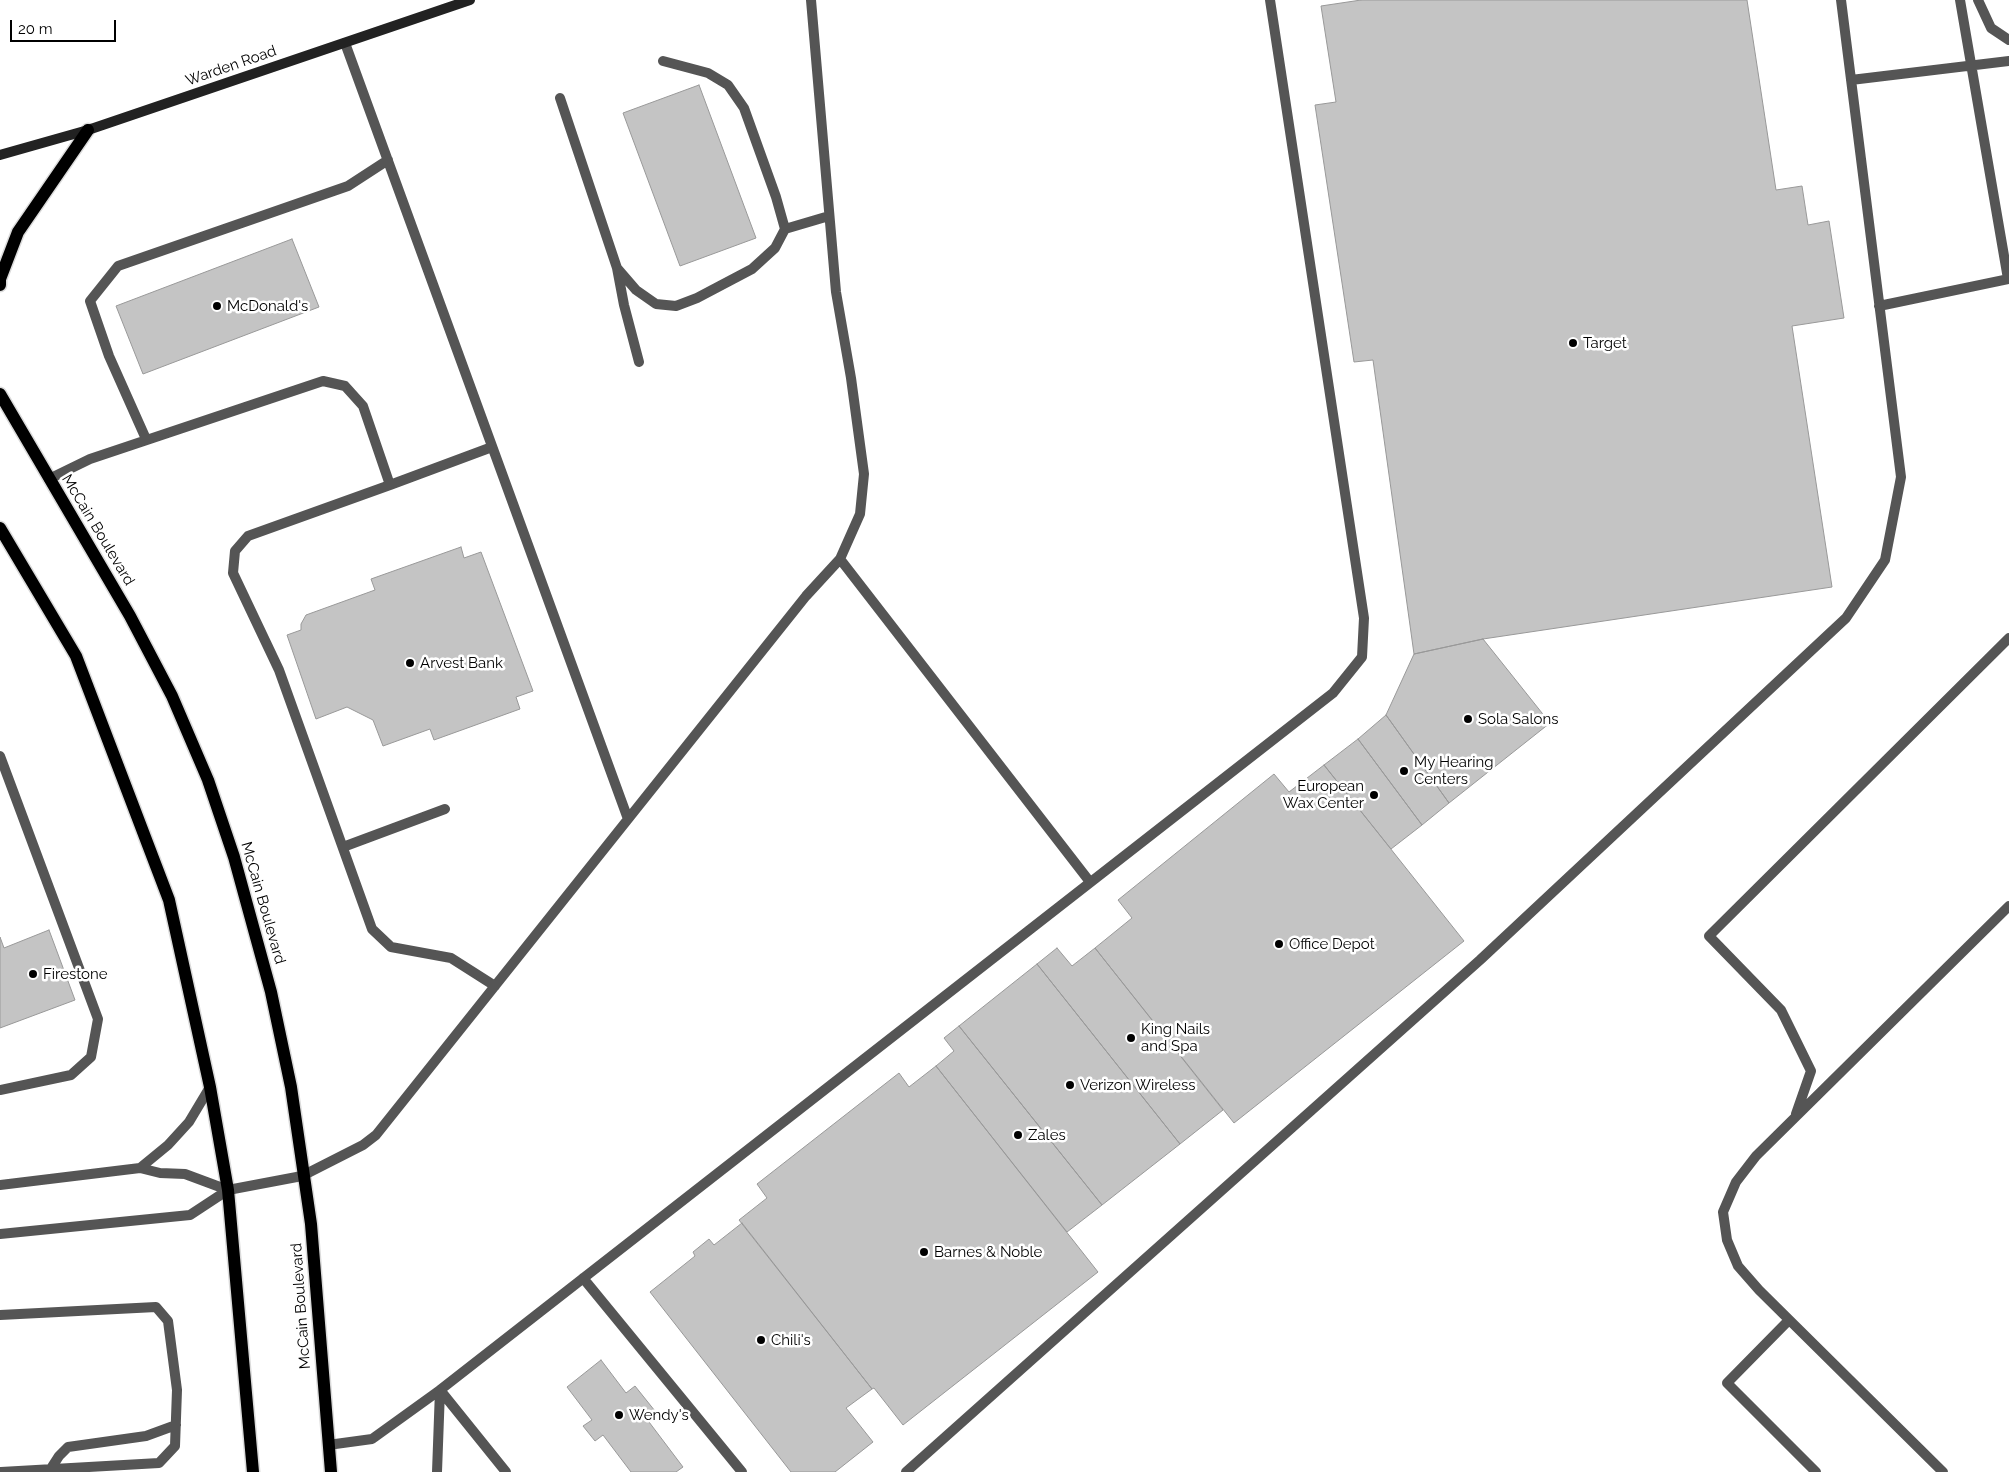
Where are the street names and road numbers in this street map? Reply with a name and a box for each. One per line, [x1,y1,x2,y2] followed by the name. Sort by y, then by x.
[183,42,279,90] street label: Warden Road
[58,471,138,589] street label: McCain Boulevard
[237,840,289,966] street label: McCain Boulevard
[288,1242,314,1370] street label: McCain Boulevard

